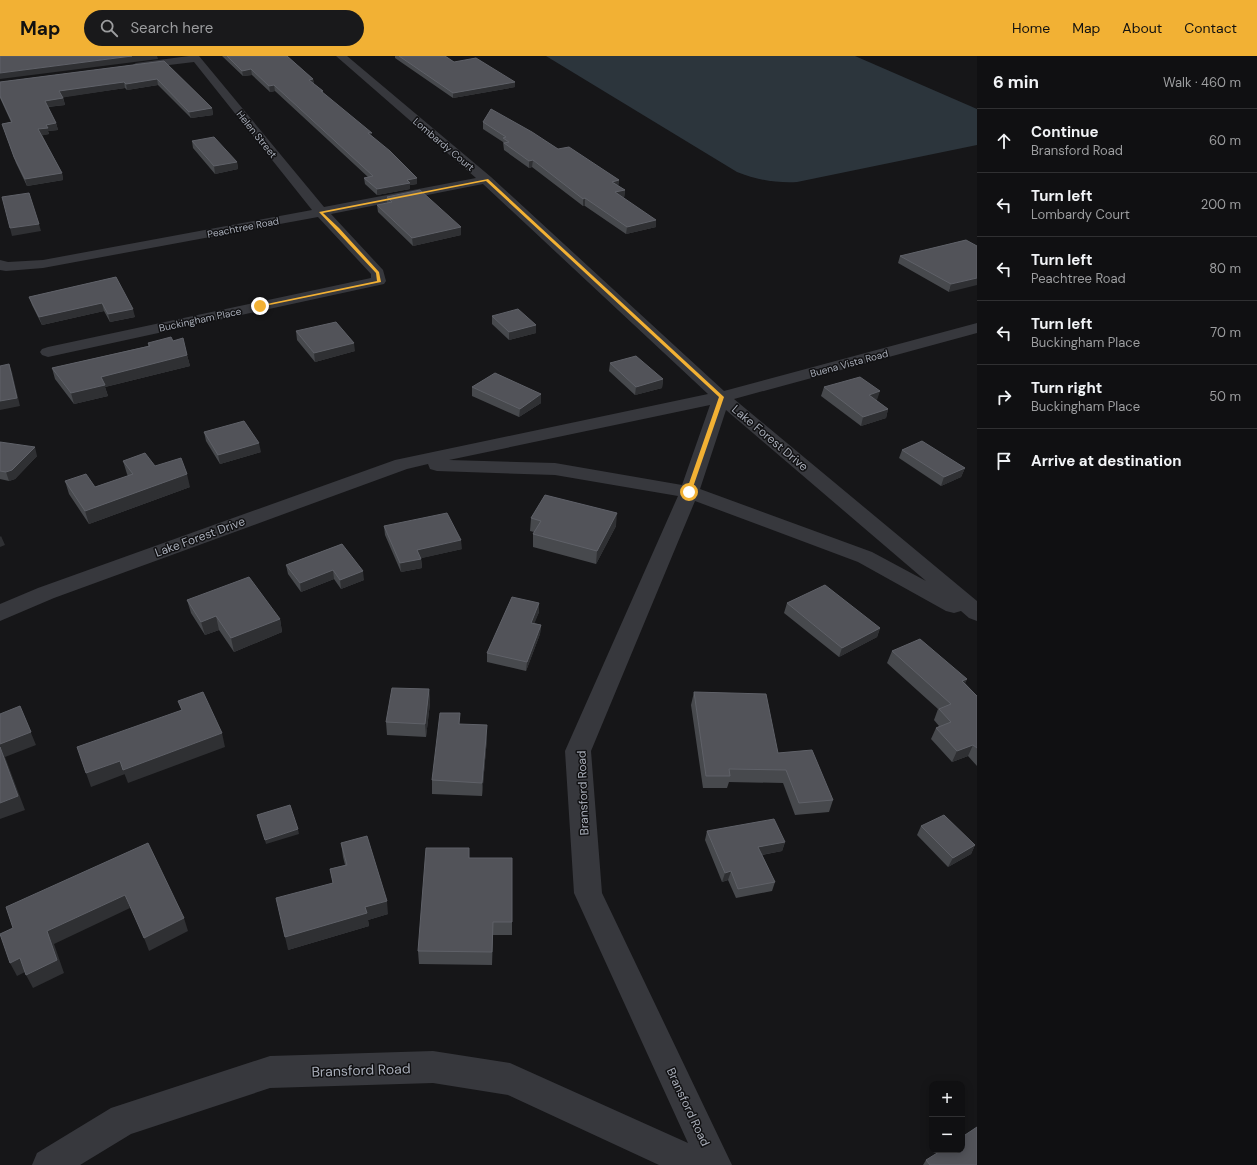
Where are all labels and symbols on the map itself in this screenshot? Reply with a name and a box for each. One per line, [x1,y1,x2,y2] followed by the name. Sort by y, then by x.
[234,108,280,161] street label: Helen Street
[410,115,477,174] street label: Lombardy Court
[206,214,280,241] street label: Peachtree Road
[251,297,269,315] route end
[158,304,243,335] street label: Buckingham Place
[809,347,890,380] street label: Buena Vista Road
[729,401,812,475] street label: Lake Forest Drive
[680,483,698,501] route start
[153,513,247,561] street label: Lake Forest Drive
[574,750,592,836] street label: Bransford Road
[311,1059,411,1081] street label: Bransford Road
[663,1065,713,1149] street label: Bransford Road

